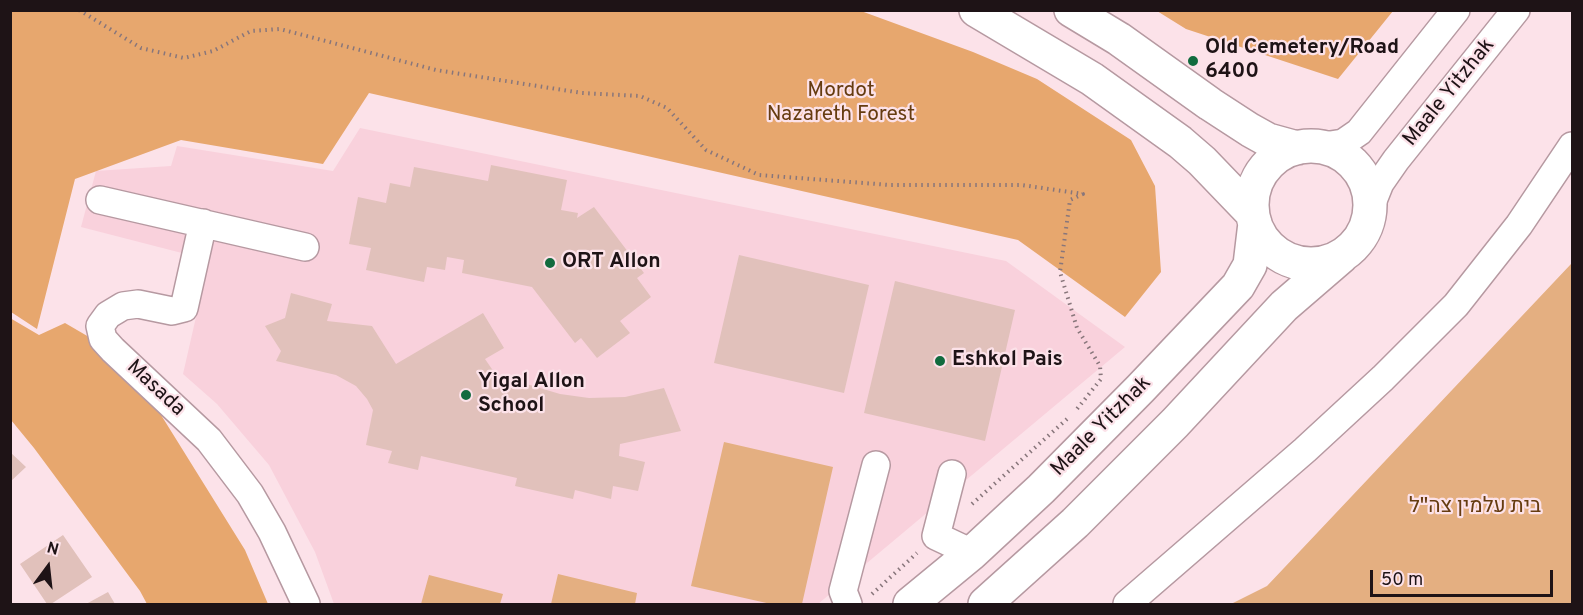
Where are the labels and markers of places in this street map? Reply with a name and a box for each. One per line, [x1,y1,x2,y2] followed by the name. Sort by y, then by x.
[1205,36,1399,86] place label: Old Cemetery/Road 6400
[1186,54,1200,68] marker: Old Cemetery/Road 6400
[562,250,661,276] place label: ORT Allon
[543,256,557,270] marker: ORT Allon
[952,348,1063,374] place label: Eshkol Pais
[933,354,947,368] marker: Eshkol Pais
[478,370,585,420] place label: Yigal Allon School
[459,388,473,402] marker: Yigal Allon School

